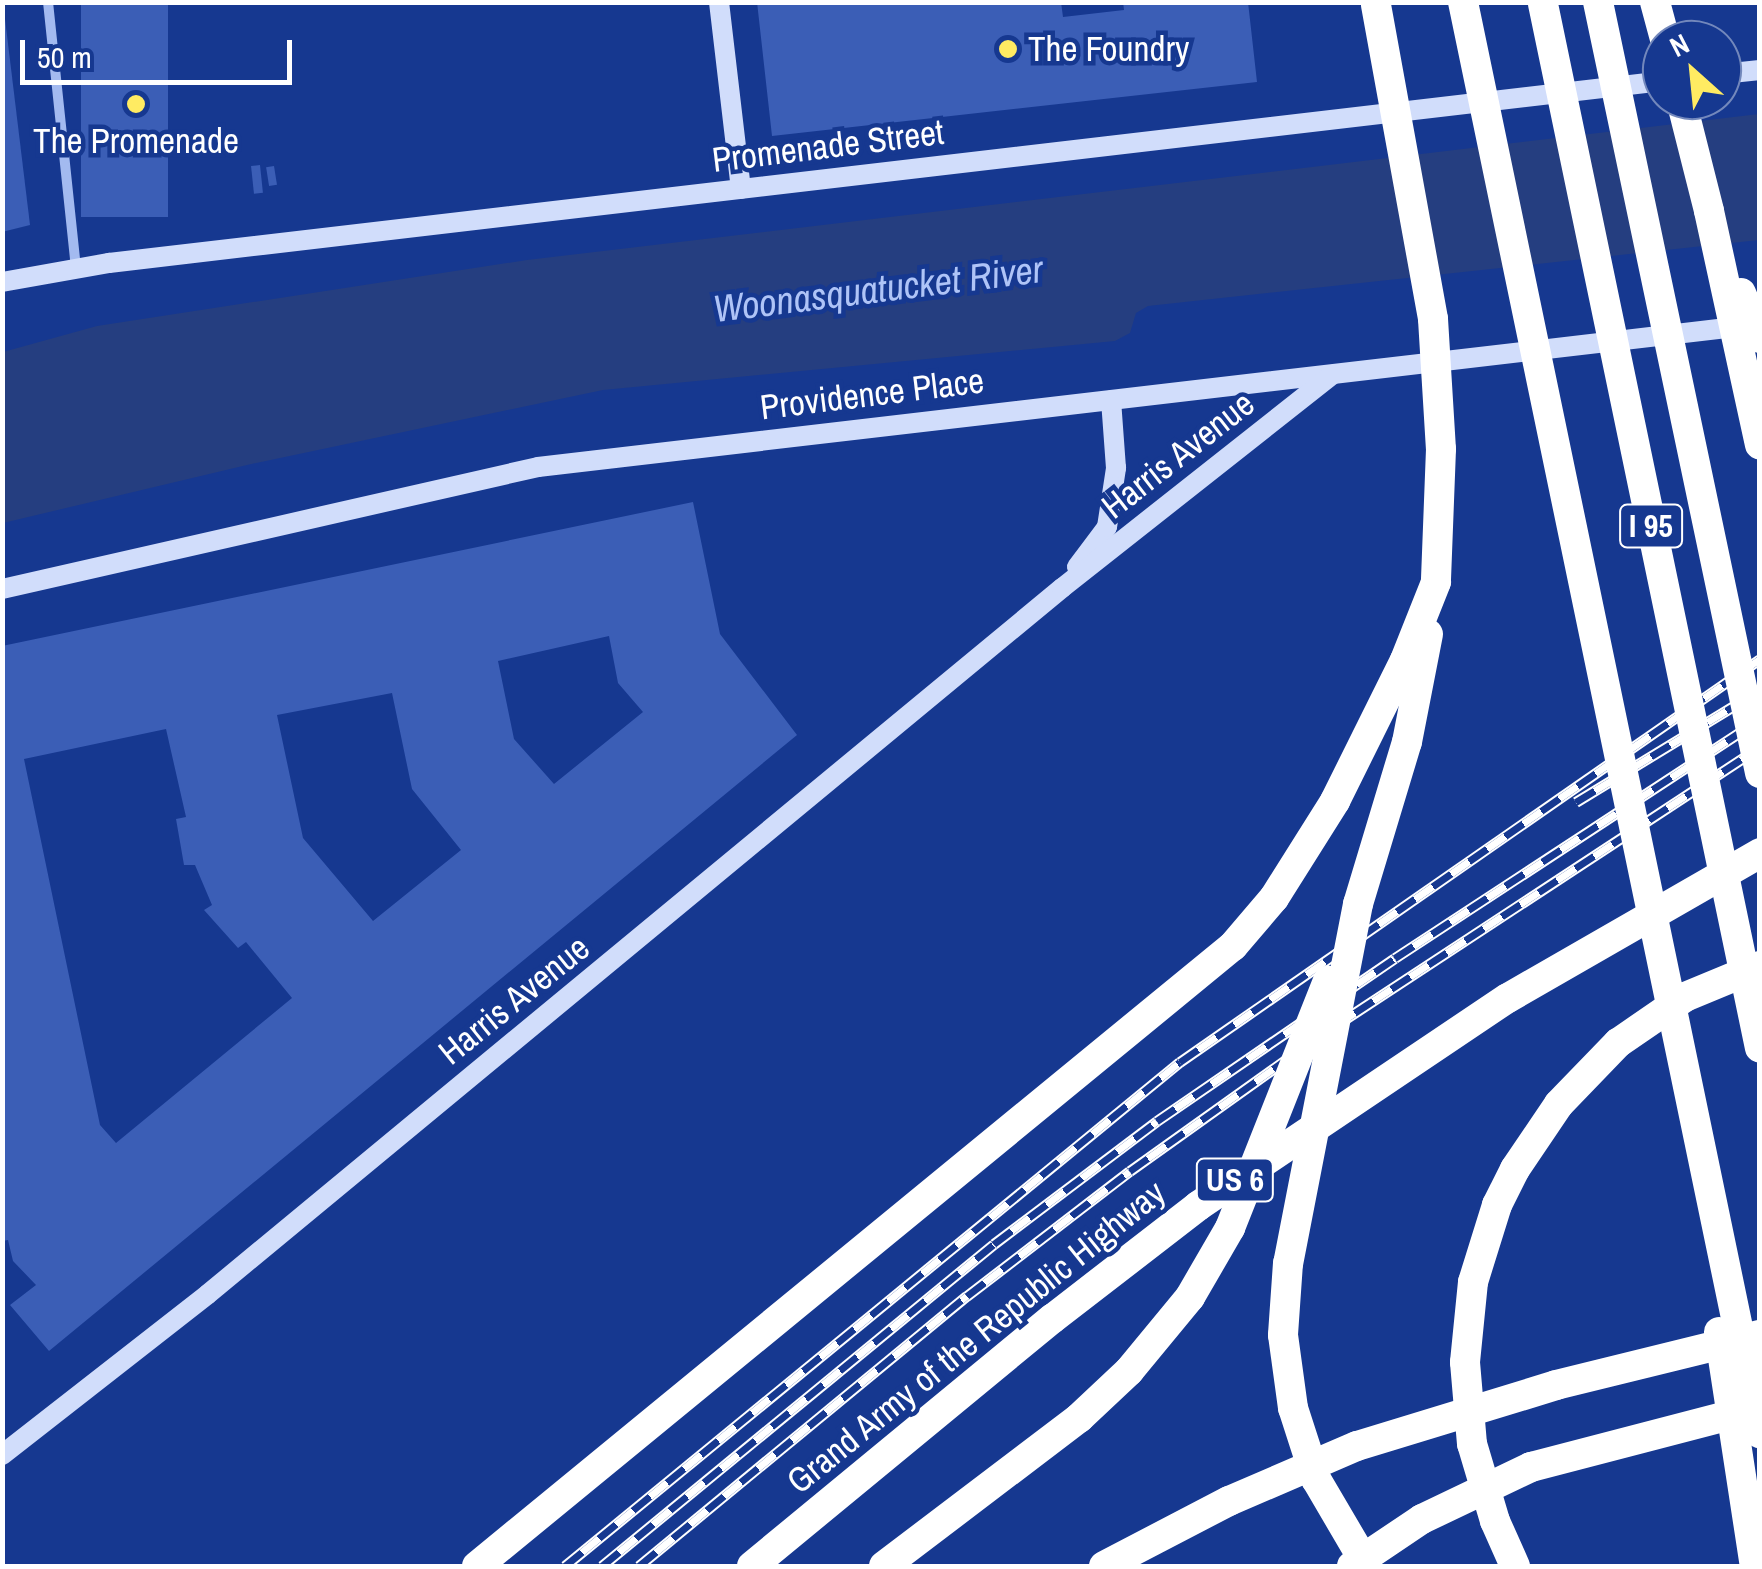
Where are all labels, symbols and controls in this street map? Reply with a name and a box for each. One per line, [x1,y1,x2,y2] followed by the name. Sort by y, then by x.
[25,20,298,82] scale bar
[1642,20,1742,120] north arrow
[1663,24,1695,66] text: N
[1028,28,1189,70] place label: The Foundry
[37,37,92,77] text: 50 m
[997,38,1019,60] marker: The Foundry
[125,93,147,115] marker: The Promenade
[710,111,946,181] street label: Promenade Street
[33,120,239,162] place label: The Promenade
[711,246,1045,332] water label: Woonasquatucket River
[758,359,986,429] street label: Providence Place
[1093,382,1263,528] street label: Harris Avenue
[1618,499,1684,553] road number: I 95
[430,926,598,1074] street label: Harris Avenue
[1195,1153,1275,1207] road number: US 6
[778,1171,1174,1503] street label: Grand Army of the Republic Highway

